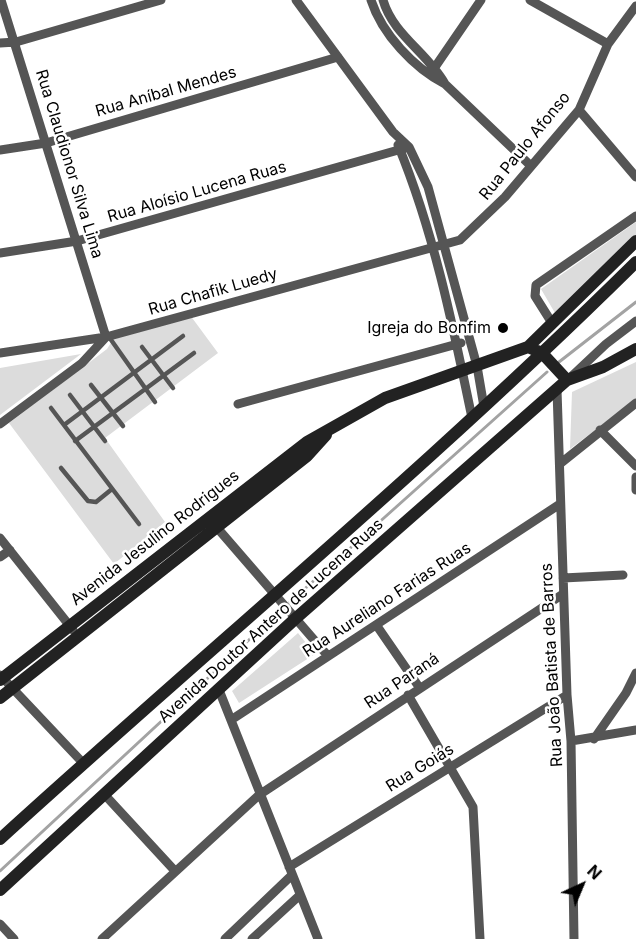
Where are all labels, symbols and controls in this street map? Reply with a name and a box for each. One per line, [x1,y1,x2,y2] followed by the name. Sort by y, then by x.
[93,63,239,121] street label: Rua Aníbal Mendes
[31,67,107,261] street label: Rua Claudionor Silva Lima
[476,88,574,204] street label: Rua Paulo Afonso
[105,157,289,227] street label: Rua Aloísio Lucena Ruas
[146,264,280,320] street label: Rua Chafik Luedy
[367,318,491,338] place label: Igreja do Bonfim
[496,321,510,335] marker: Igreja do Bonfim
[67,466,243,610] street label: Avenida Jesulino Rodrigues
[155,515,387,727] street label: Avenida Doutor Antero de Lucena Ruas
[299,538,475,662] street label: Rua Aureliano Farias Ruas
[537,563,567,767] street label: Rua João Batista de Barros
[361,649,443,713] street label: Rua Paraná
[383,740,457,796] street label: Rua Goiás
[552,855,612,915] north arrow
[583,861,606,883] text: N

